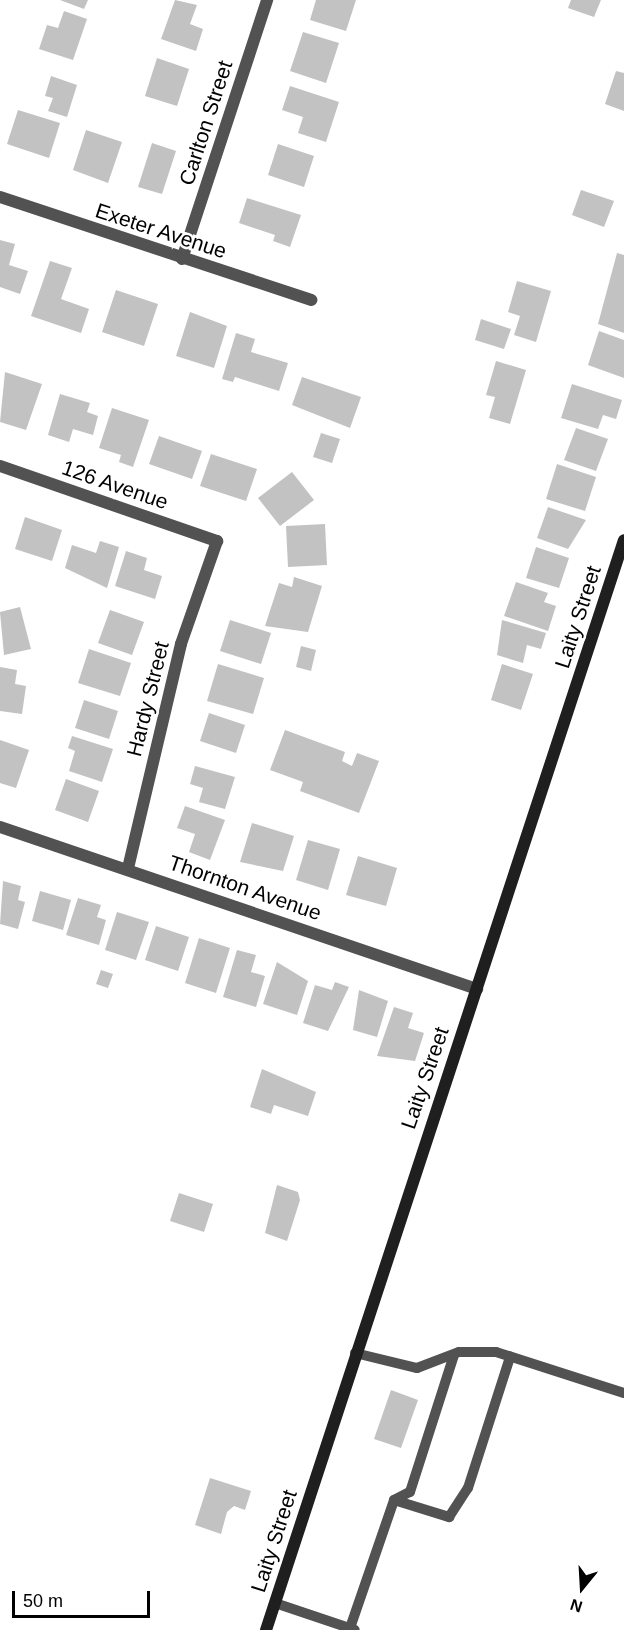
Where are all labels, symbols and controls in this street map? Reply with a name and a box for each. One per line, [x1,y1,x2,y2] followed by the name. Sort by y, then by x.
[174,57,238,189] street label: Carlton Street
[92,198,230,264] street label: Exeter Avenue
[58,455,172,515] street label: 126 Avenue
[550,563,606,671] street label: Laity Street
[122,639,174,759] street label: Hardy Street
[165,850,325,926] street label: Thornton Avenue
[396,1024,454,1132] street label: Laity Street
[246,1487,302,1595] street label: Laity Street
[552,1558,612,1618] north arrow
[15,1579,153,1617] scale bar
[23,1591,63,1611] text: 50 m
[568,1596,584,1615] text: N

